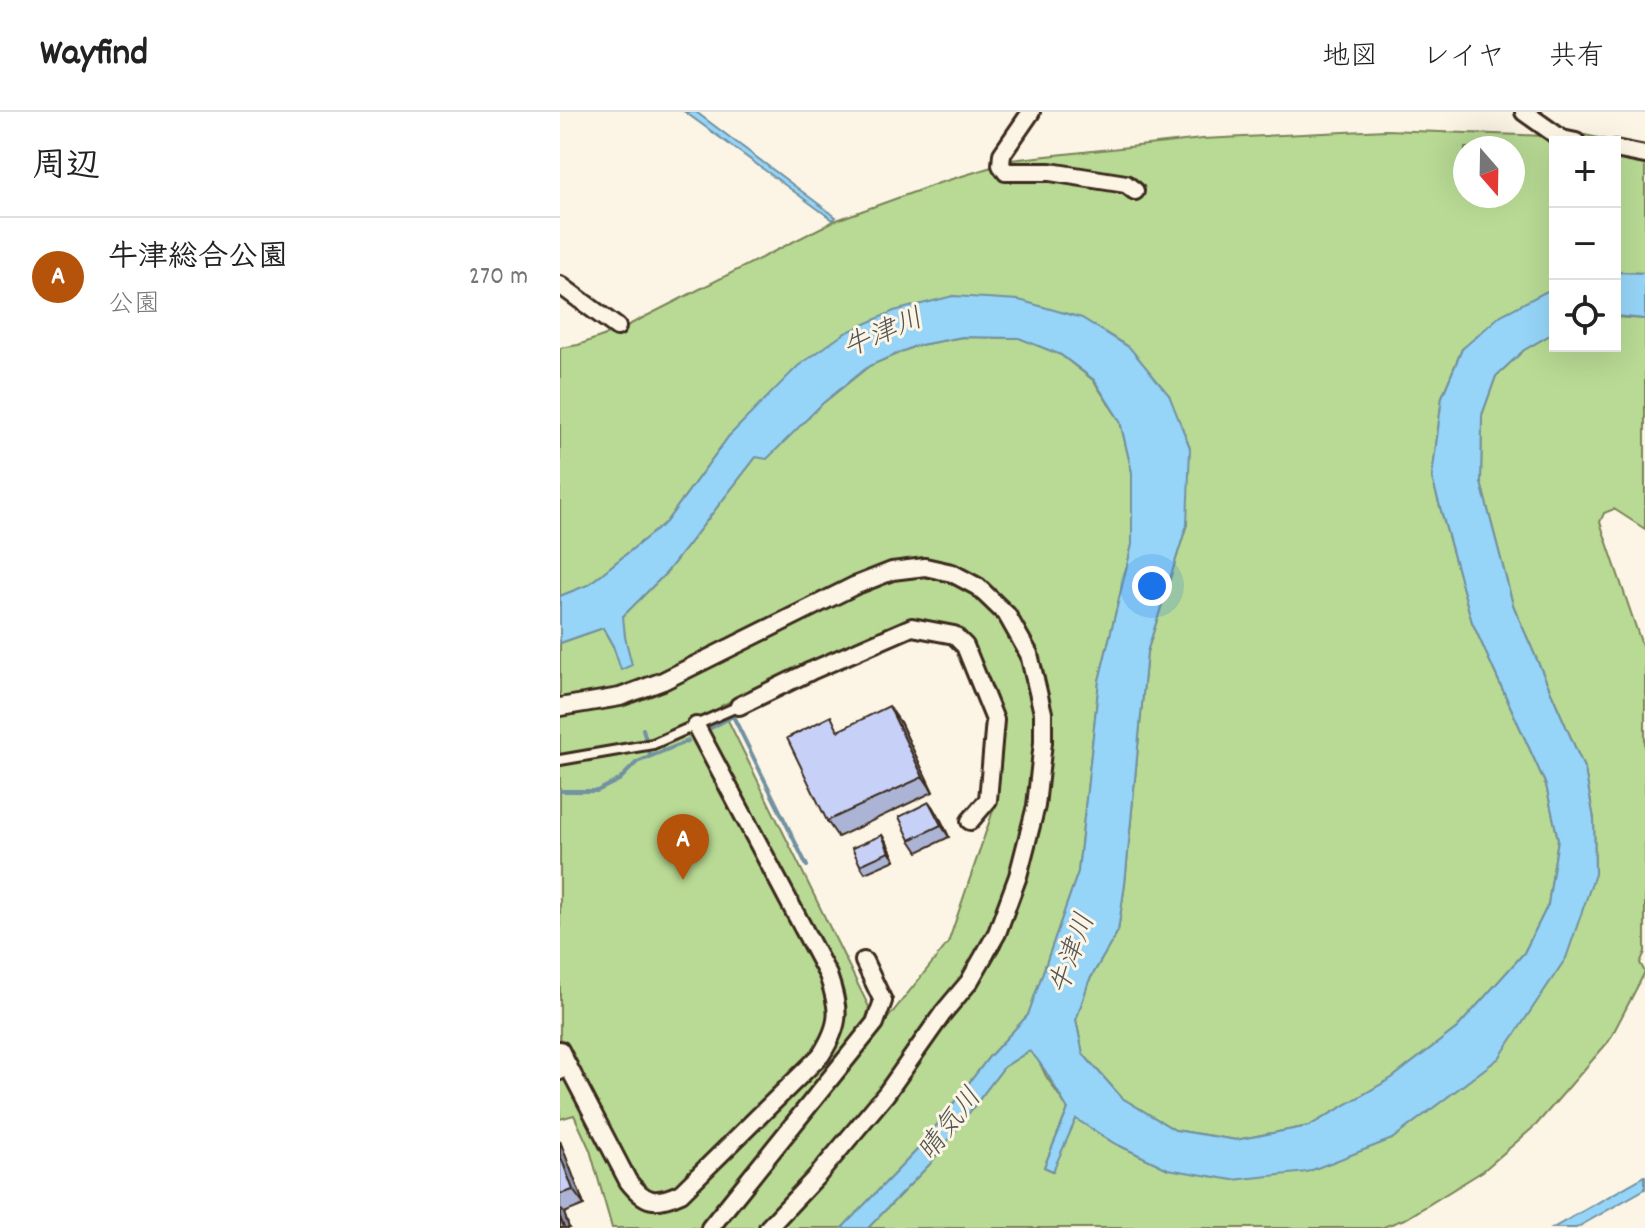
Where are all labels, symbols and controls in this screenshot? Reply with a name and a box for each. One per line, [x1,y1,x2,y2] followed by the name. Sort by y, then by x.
[40,28,148,83] text: Wayfind
[1322,39,1378,79] text: 地図
[1422,39,1505,79] text: レイヤ
[1549,39,1605,79] text: 共有
[1453,136,1525,208] north arrow
[1549,136,1621,352] map controls
[1549,136,1621,208] button: +
[32,144,100,193] text: 周辺
[1549,208,1621,280] button: −
[108,238,288,281] text: 牛津総合公園
[51,259,65,296] text: A
[469,259,528,296] text: 270 m
[1549,280,1621,352] button: locate
[108,287,160,324] text: 公園
[837,301,930,370] water label: 牛津川
[1132,566,1172,606] your location
[657,814,709,880] pin: A
[1042,908,1108,1001] water label: 牛津川
[910,1081,994,1171] water label: 晴気川

